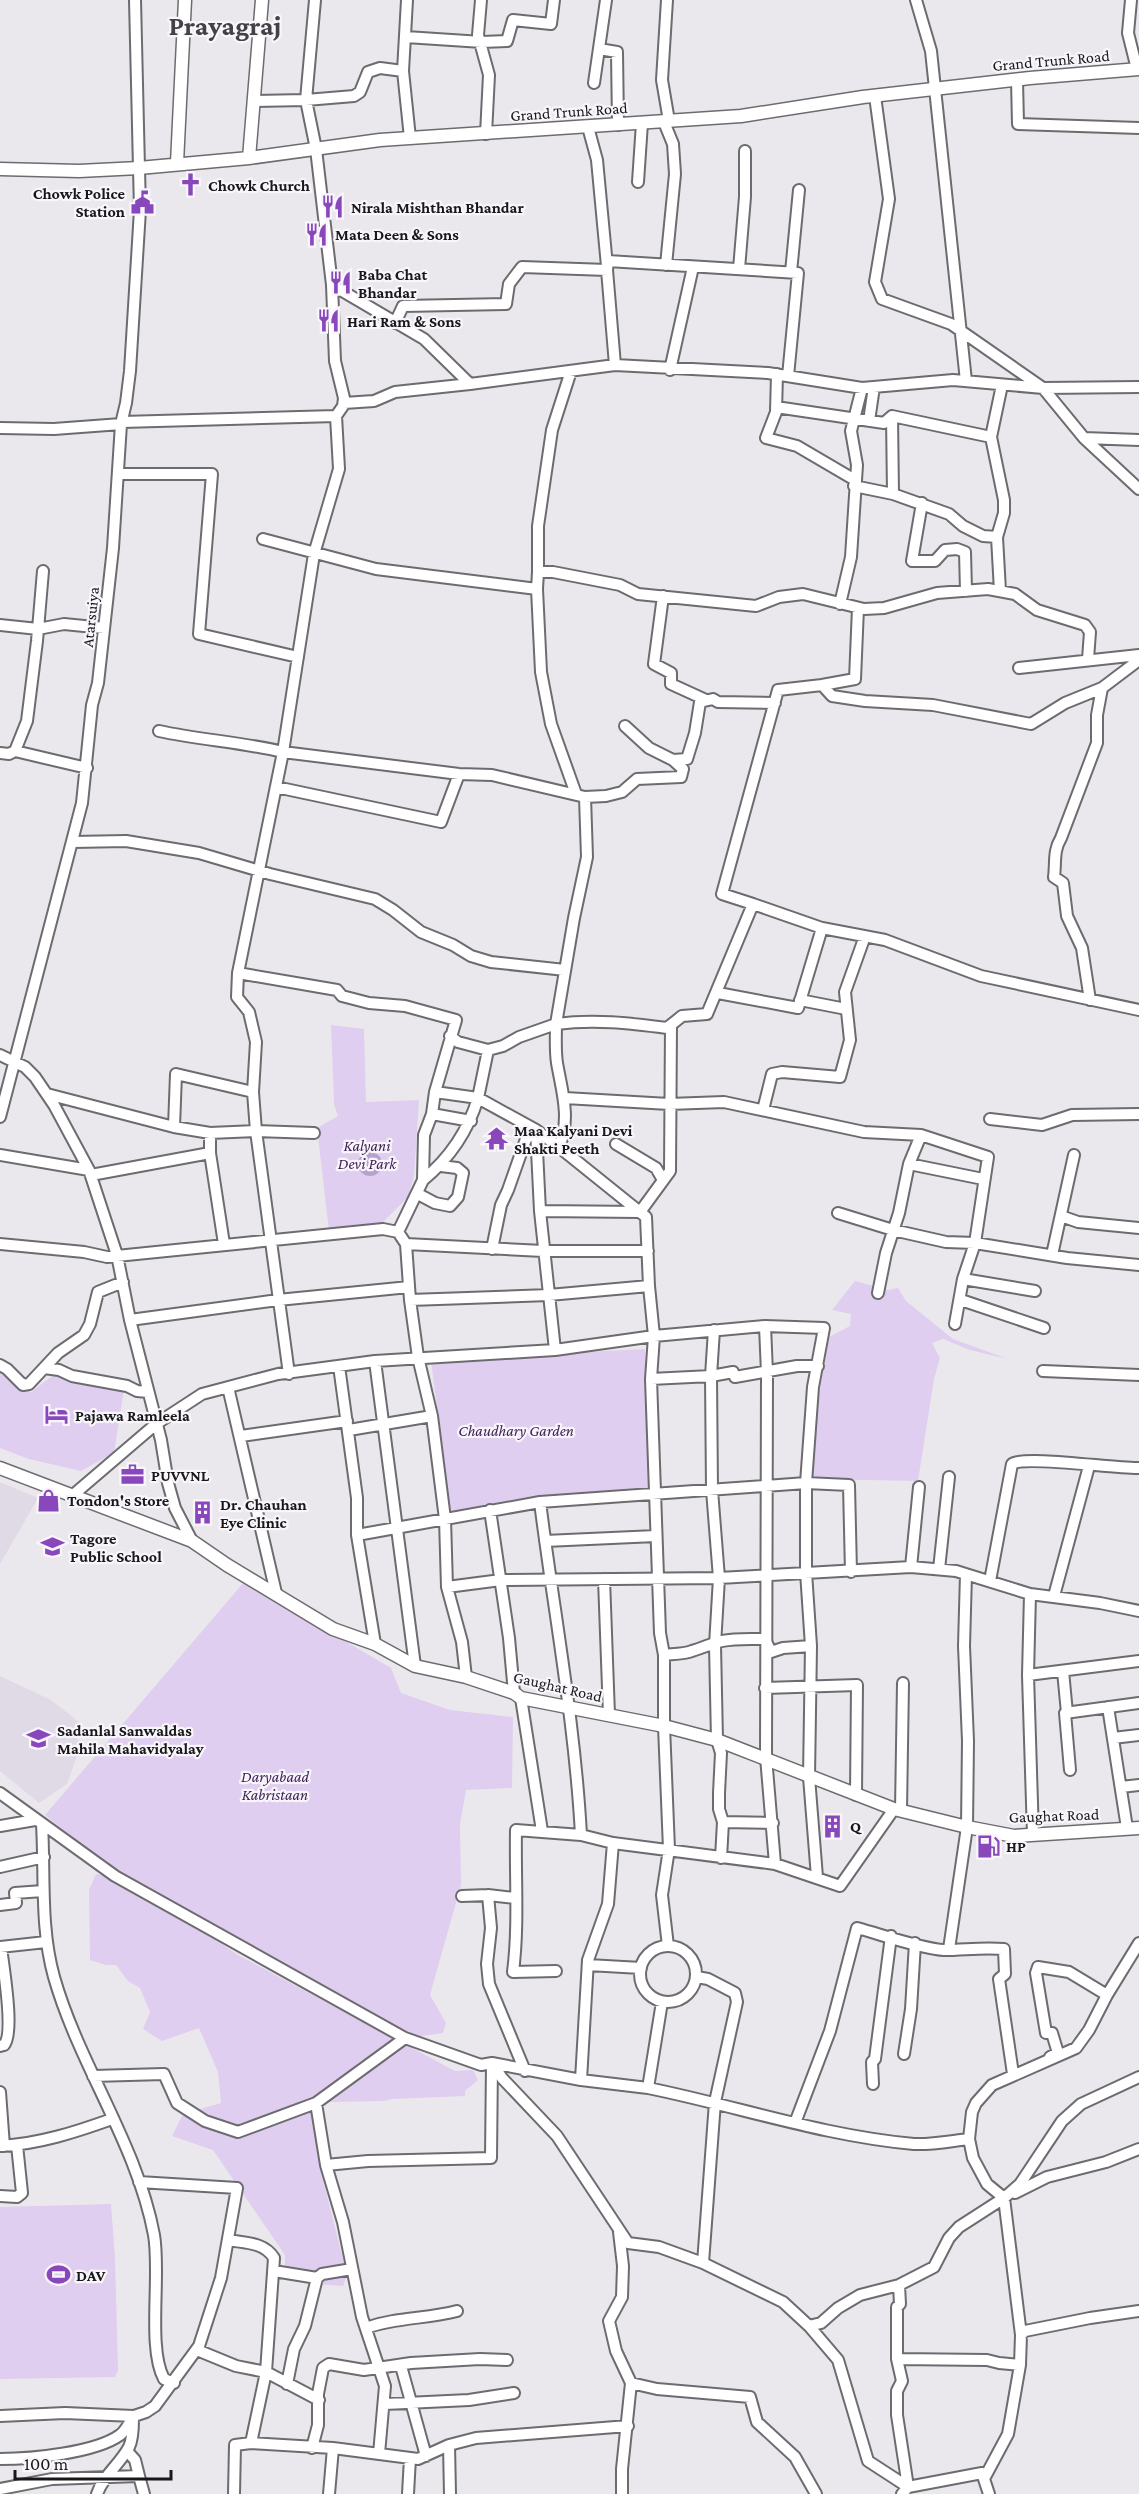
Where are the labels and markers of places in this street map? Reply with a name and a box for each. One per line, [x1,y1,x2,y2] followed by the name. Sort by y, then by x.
[177,172,203,198] church icon: Chowk Church
[208,177,310,194] place label: Chowk Church
[33,185,126,220] place label: Chowk Police Station
[130,189,156,215] public building icon: Chowk Police Station
[320,194,346,220] restaurant icon: Nirala Mishthan Bhandar
[351,199,524,216] place label: Nirala Mishthan Bhandar
[304,221,330,247] restaurant icon: Mata Deen & Sons
[335,226,459,243] place label: Mata Deen & Sons
[358,266,427,301] place label: Baba Chat Bhandar
[327,270,353,296] restaurant icon: Baba Chat Bhandar
[316,308,342,334] restaurant icon: Hari Ram & Sons
[347,313,462,330] place label: Hari Ram & Sons
[514,1122,633,1157] place label: Maa Kalyani Devi Shakti Peeth
[483,1126,509,1152] temple icon: Maa Kalyani Devi Shakti Peeth
[44,1402,70,1428] hotel icon: Pajawa Ramleela
[75,1407,190,1425] place label: Pajawa Ramleela
[120,1462,146,1488] office icon: PUVVNL
[151,1467,210,1484] place label: PUVVNL
[36,1487,62,1513] shop icon: Tondon's Store
[67,1492,170,1509] place label: Tondon's Store
[220,1496,307,1531] place label: Dr. Chauhan Eye Clinic
[189,1500,215,1526] building icon: Dr. Chauhan Eye Clinic
[70,1530,162,1565] place label: Tagore Public School
[39,1534,65,1560] school or university icon: Tagore Public School
[57,1722,204,1757] place label: Sadanlal Sanwaldas Mahila Mahavidyalay
[26,1726,52,1752] school or university icon: Sadanlal Sanwaldas Mahila Mahavidyalay
[819,1813,845,1839] building icon: Q
[850,1818,862,1835] place label: Q
[975,1833,1001,1859] fuel station icon: HP
[1006,1838,1026,1855] place label: HP
[45,2262,71,2288] sports icon: DAV
[76,2267,106,2284] place label: DAV

